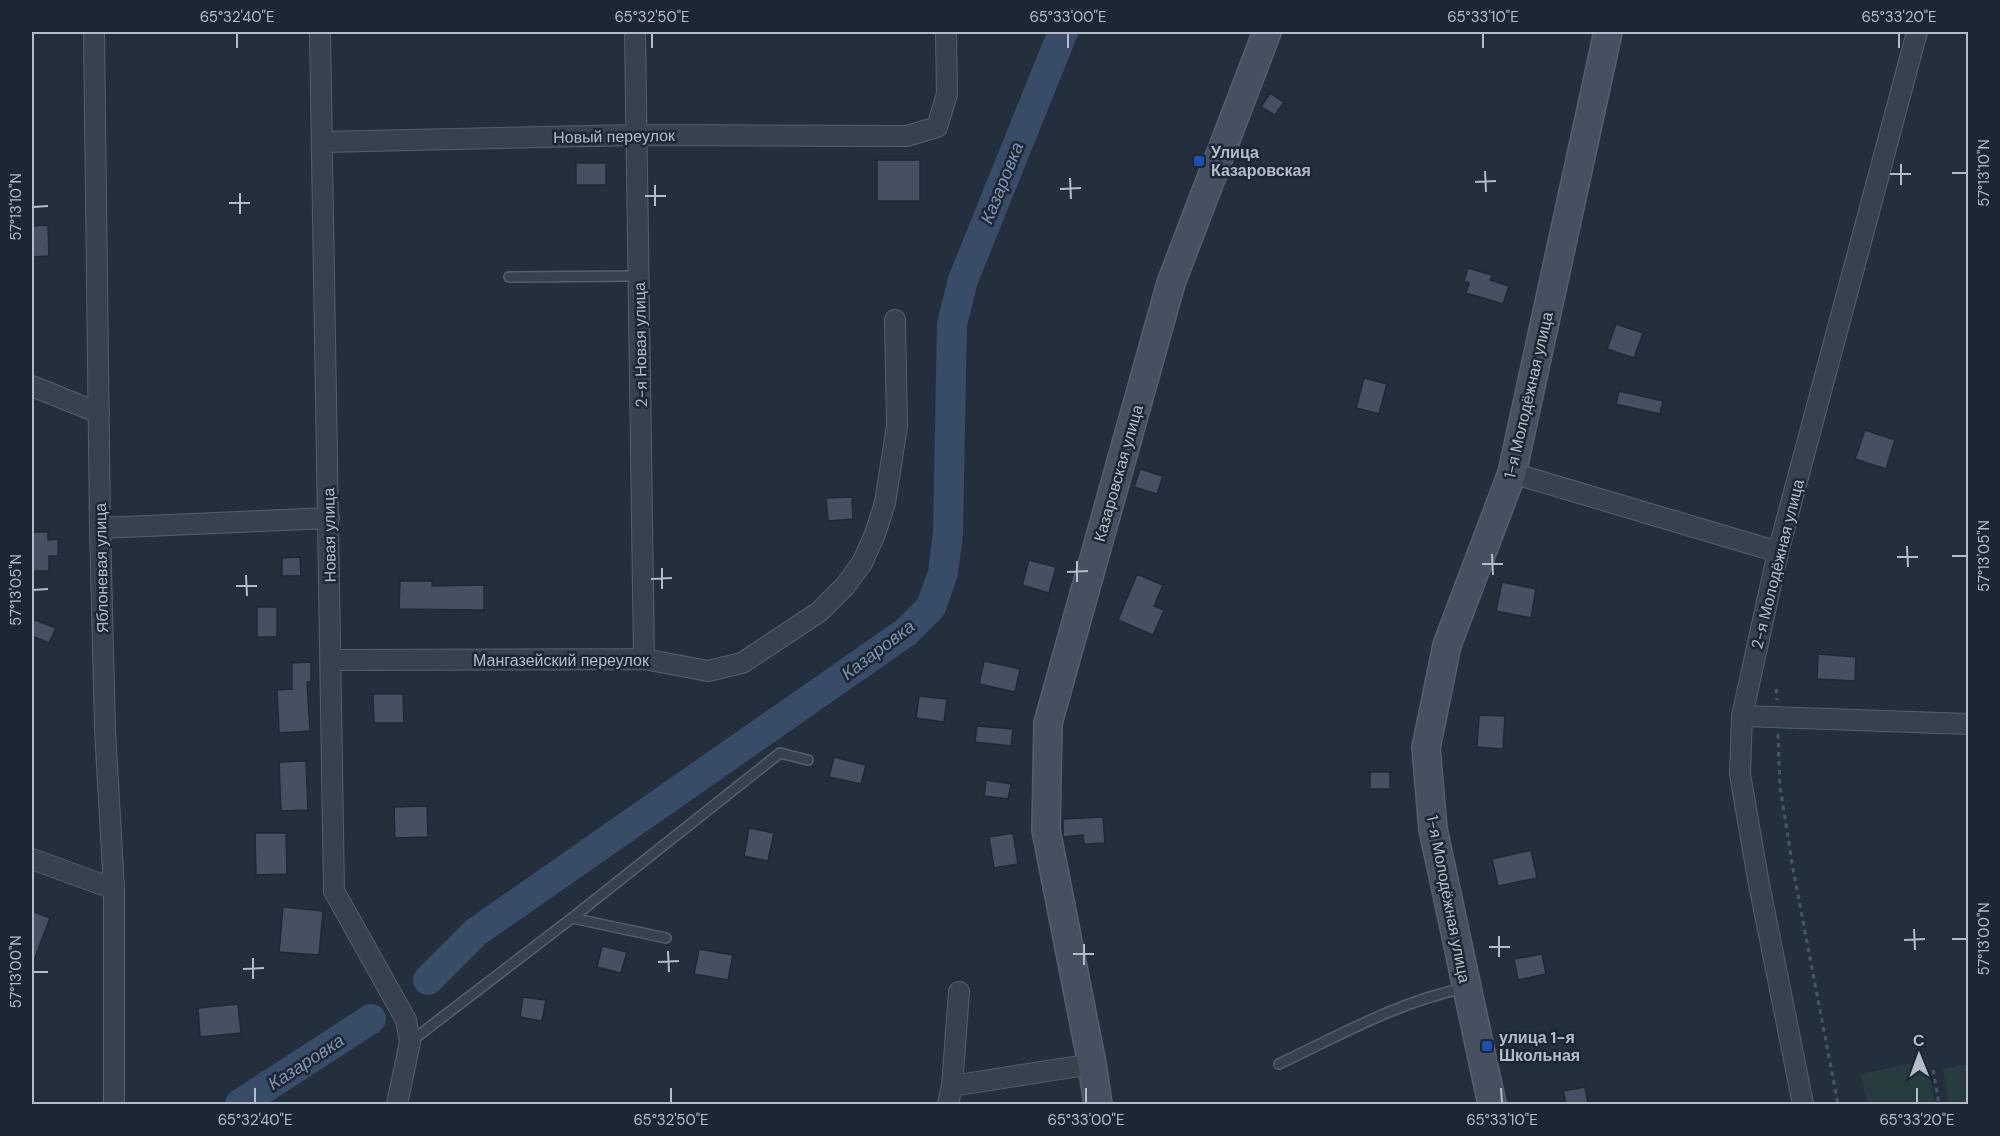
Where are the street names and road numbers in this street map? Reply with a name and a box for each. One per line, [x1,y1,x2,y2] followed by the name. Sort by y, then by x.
[553,125,676,148] street label: Новый переулок
[629,282,652,408] street label: 2-я Новая улица
[1499,310,1558,480] street label: 1-я Молодёжная улица
[1089,402,1148,544] street label: Казаровская улица
[1746,477,1809,651] street label: 2-я Молодёжная улица
[318,487,341,582] street label: Новая улица
[90,503,113,633] street label: Яблоневая улица
[473,650,650,671] street label: Мангазейский переулок
[1422,814,1475,985] street label: 1-я Молодёжная улица

